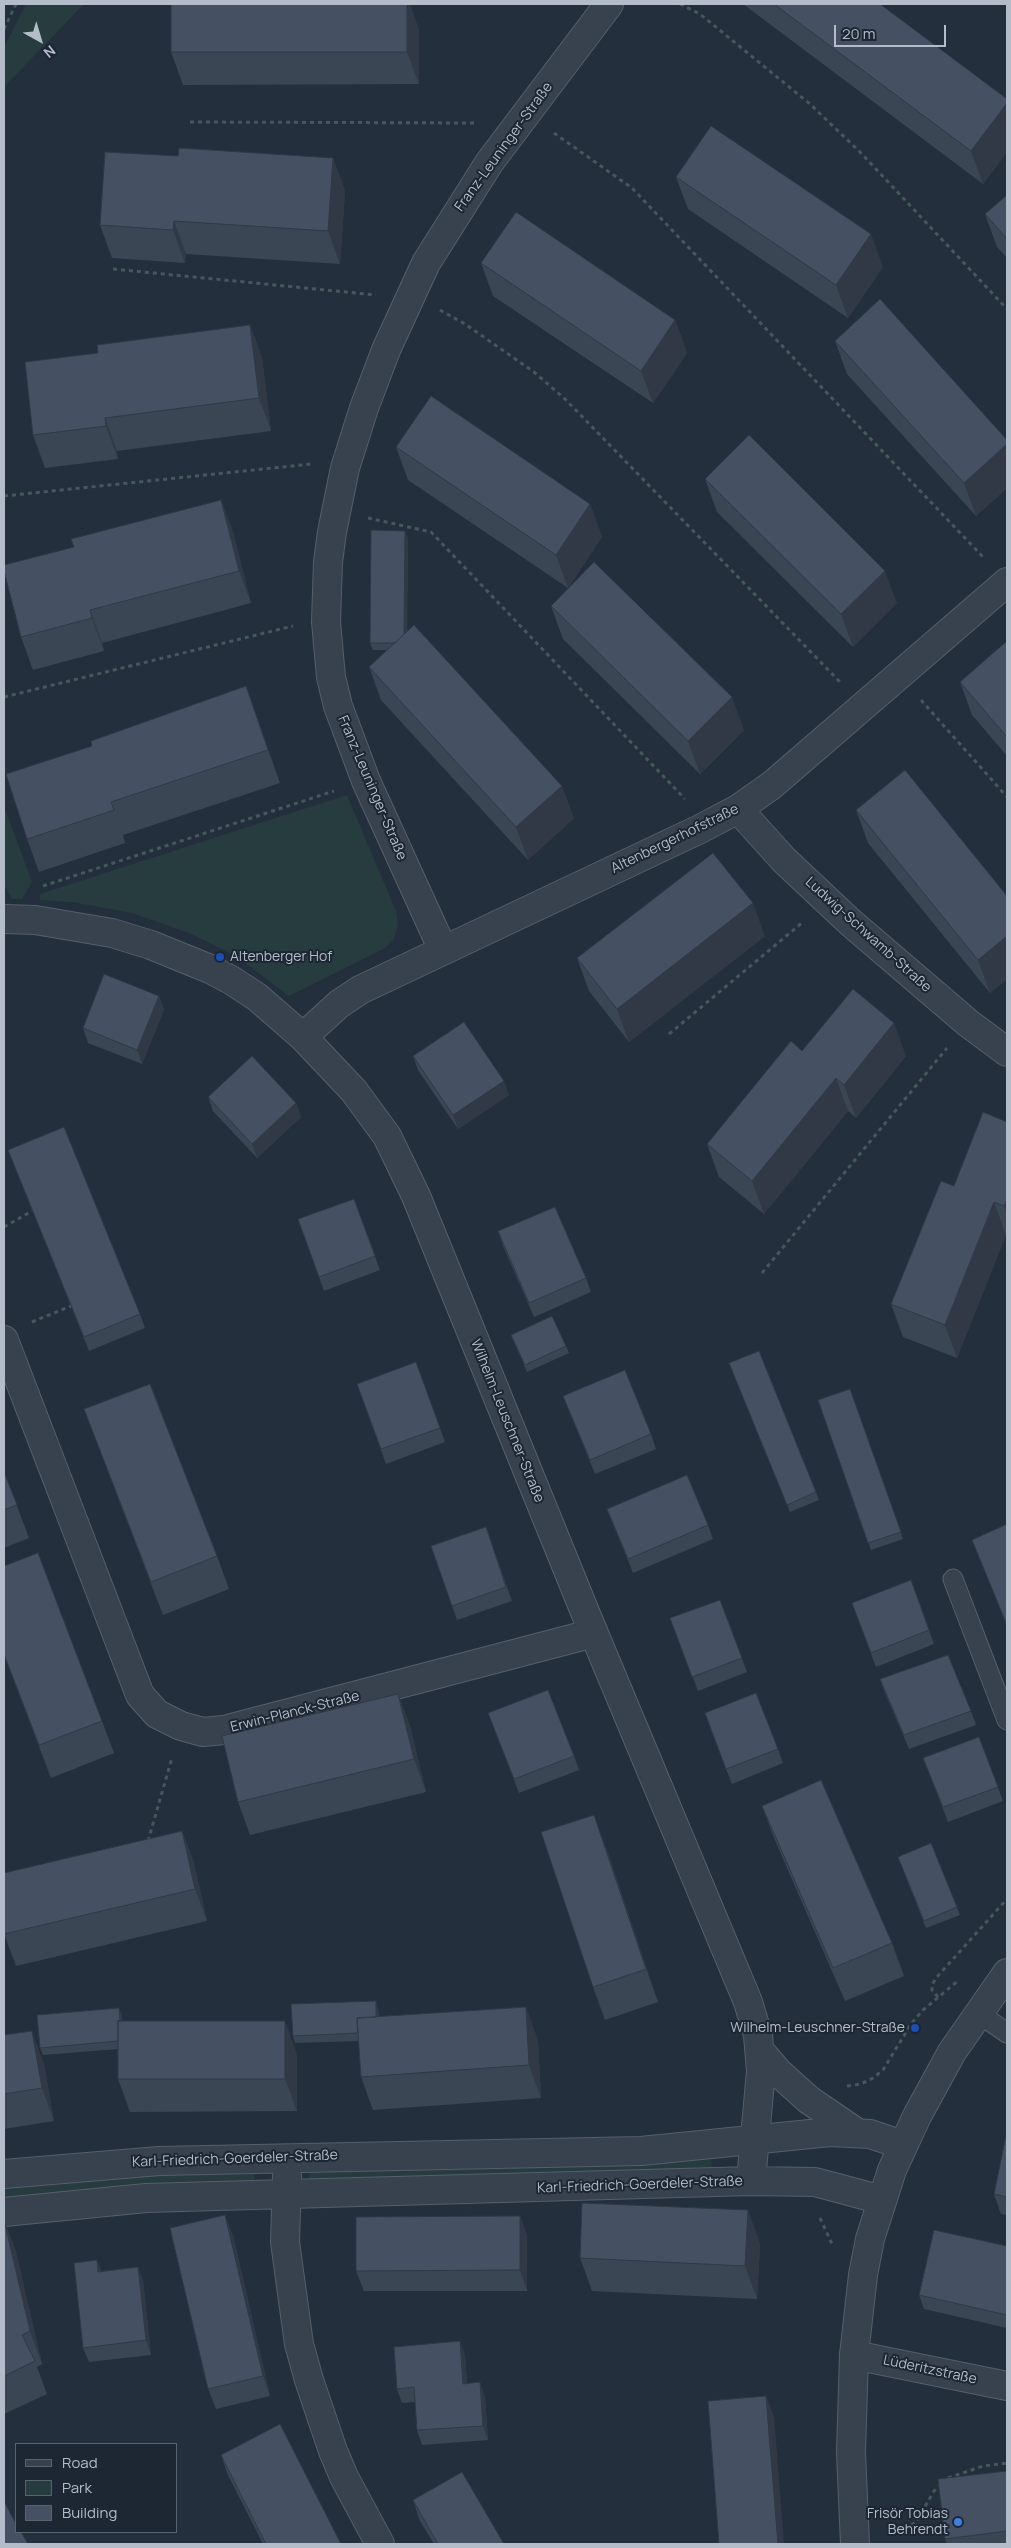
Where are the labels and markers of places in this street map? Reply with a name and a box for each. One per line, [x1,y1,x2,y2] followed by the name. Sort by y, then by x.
[230,949,332,965] place label: Altenberger Hof
[214,951,226,963] marker: Altenberger Hof
[730,2020,905,2036] place label: Wilhelm-Leuschner-Straße
[909,2022,921,2034] marker: Wilhelm-Leuschner-Straße
[867,2506,948,2538] place label: Frisör Tobias Behrendt
[952,2516,964,2528] marker: Frisör Tobias Behrendt

